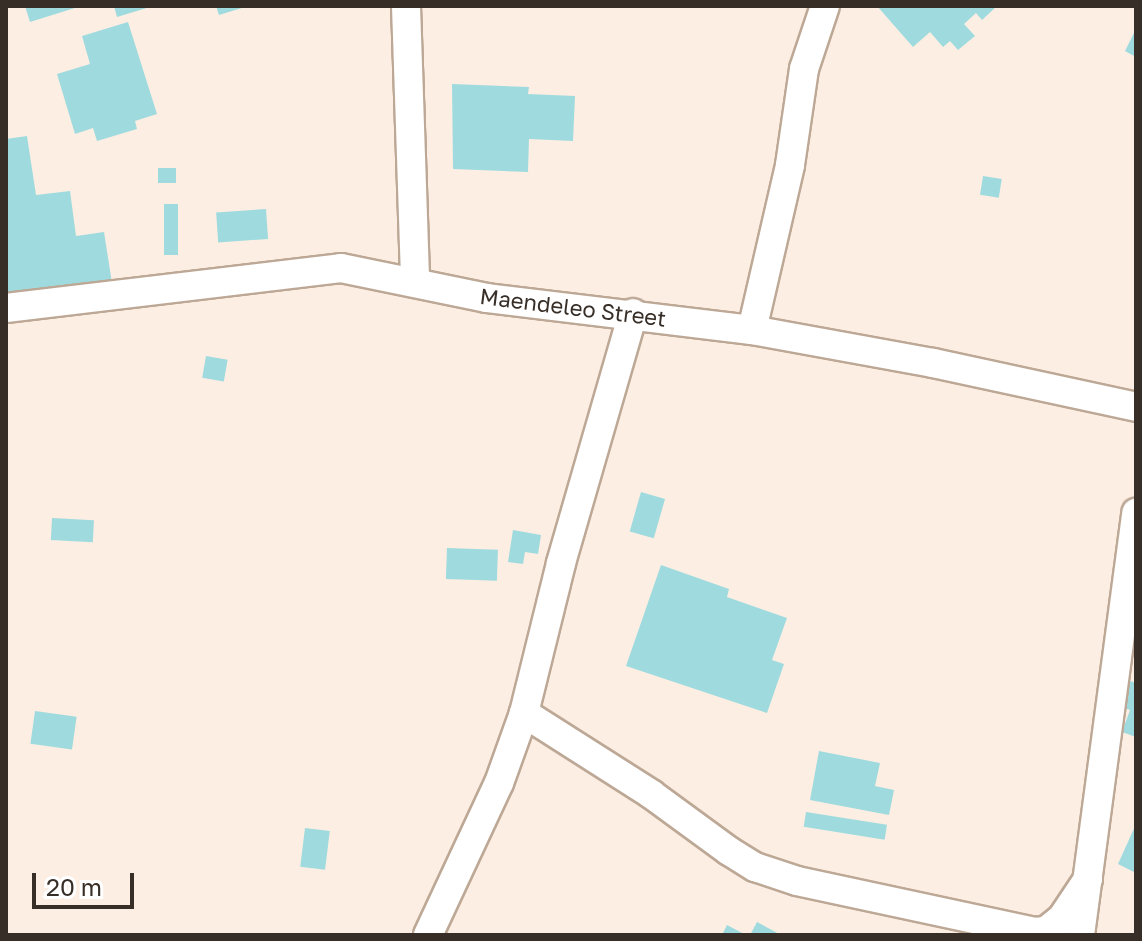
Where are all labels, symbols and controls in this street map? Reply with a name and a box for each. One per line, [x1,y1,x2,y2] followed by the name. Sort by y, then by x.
[478,282,668,332] street label: Maendeleo Street
[36,857,138,907] scale bar
[46,872,102,901] text: 20 m

